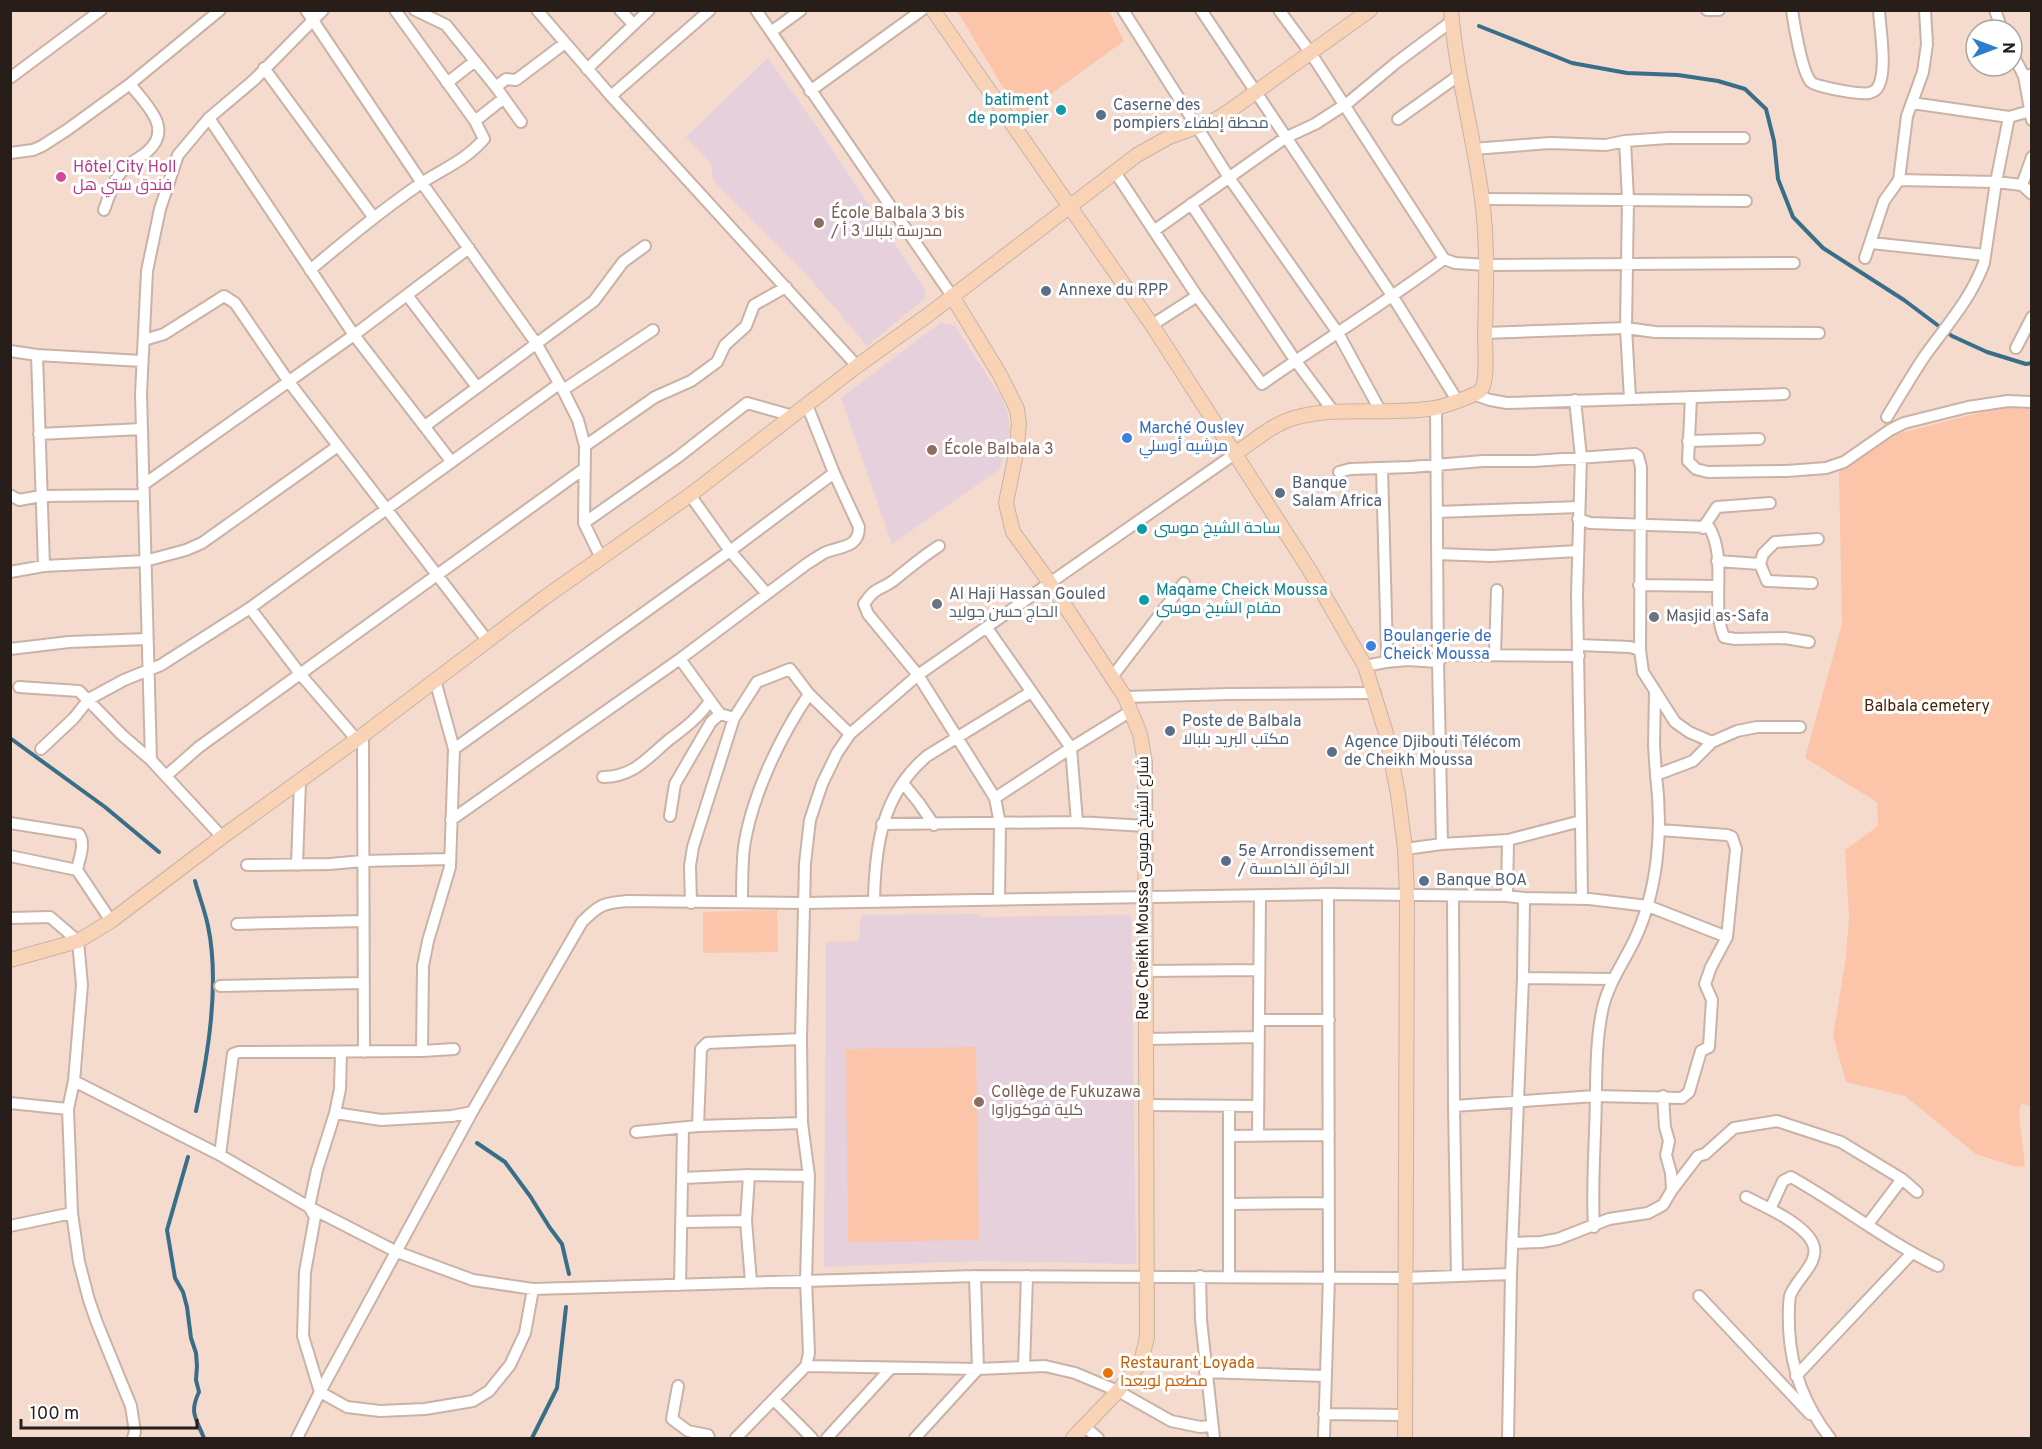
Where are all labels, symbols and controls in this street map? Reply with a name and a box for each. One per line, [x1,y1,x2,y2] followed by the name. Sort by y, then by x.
[1964,18,2024,78] north arrow
[1997,42,2017,54] text: N
[968,91,1049,129] place label: batiment de pompier
[1113,96,1269,134] place label: Caserne des pompiers محطة إطفاء
[1054,103,1068,117] marker: batiment de pompier
[1094,108,1108,122] marker: Caserne des pompiers محطة إطفاء
[73,158,176,198] place label: Hôtel City Holl فندق ستي هل
[54,170,68,184] marker: Hôtel City Holl فندق ستي هل
[830,202,965,242] place label: École Balbala 3 bis / مدرسة بلبالا 3 أ
[812,216,826,230] marker: École Balbala 3 bis / مدرسة بلبالا 3 أ
[1058,281,1168,301] place label: Annexe du RPP
[1039,284,1053,298] marker: Annexe du RPP
[1139,419,1245,459] place label: Marché Ousley مرشيه أوسلي
[1120,431,1134,445] marker: Marché Ousley مرشيه أوسلي
[944,438,1054,460] place label: École Balbala 3
[925,443,939,457] marker: École Balbala 3
[1292,474,1382,512] place label: Banque Salam Africa
[1273,486,1287,500] marker: Banque Salam Africa
[1154,519,1280,539] place label: ساحة الشيخ موسى
[1135,522,1149,536] marker: ساحة الشيخ موسى
[1156,581,1328,619] place label: Maqame Cheick Moussa مقام الشيخ موسى
[949,585,1106,623] place label: Al Haji Hassan Gouled الحاج حسن جوليد
[1137,593,1151,607] marker: Maqame Cheick Moussa مقام الشيخ موسى
[930,597,944,611] marker: Al Haji Hassan Gouled الحاج حسن جوليد
[1666,607,1769,627] place label: Masjid as-Safa
[1647,610,1661,624] marker: Masjid as-Safa
[1383,627,1492,665] place label: Boulangerie de Cheick Moussa
[1364,639,1378,653] marker: Boulangerie de Cheick Moussa
[1864,697,1990,717] park label: Balbala cemetery
[1182,712,1301,750] place label: Poste de Balbala مكتب البريد بلبالا
[1163,724,1177,738] marker: Poste de Balbala مكتب البريد بلبالا
[1344,733,1521,771] place label: Agence Djibouti Télécom de Cheikh Moussa
[1325,745,1339,759] marker: Agence Djibouti Télécom de Cheikh Moussa
[1134,756,1154,1020] street label: Rue Cheikh Moussa شارع الشيخ موسى
[1237,842,1375,880] place label: 5e Arrondissement / الدائرة الخامسة
[1219,854,1233,868] marker: 5e Arrondissement / الدائرة الخامسة
[1436,871,1527,891] place label: Banque BOA
[1417,874,1431,888] marker: Banque BOA
[991,1083,1141,1121] place label: Collège de Fukuzawa كلية فوكوزاوا
[972,1095,986,1109] marker: Collège de Fukuzawa كلية فوكوزاوا
[1120,1354,1255,1392] place label: Restaurant Loyada مطعم لويعدا
[1101,1366,1115,1380] marker: Restaurant Loyada مطعم لويعدا
[21,1392,196,1430] scale bar
[30,1403,79,1426] text: 100 m

